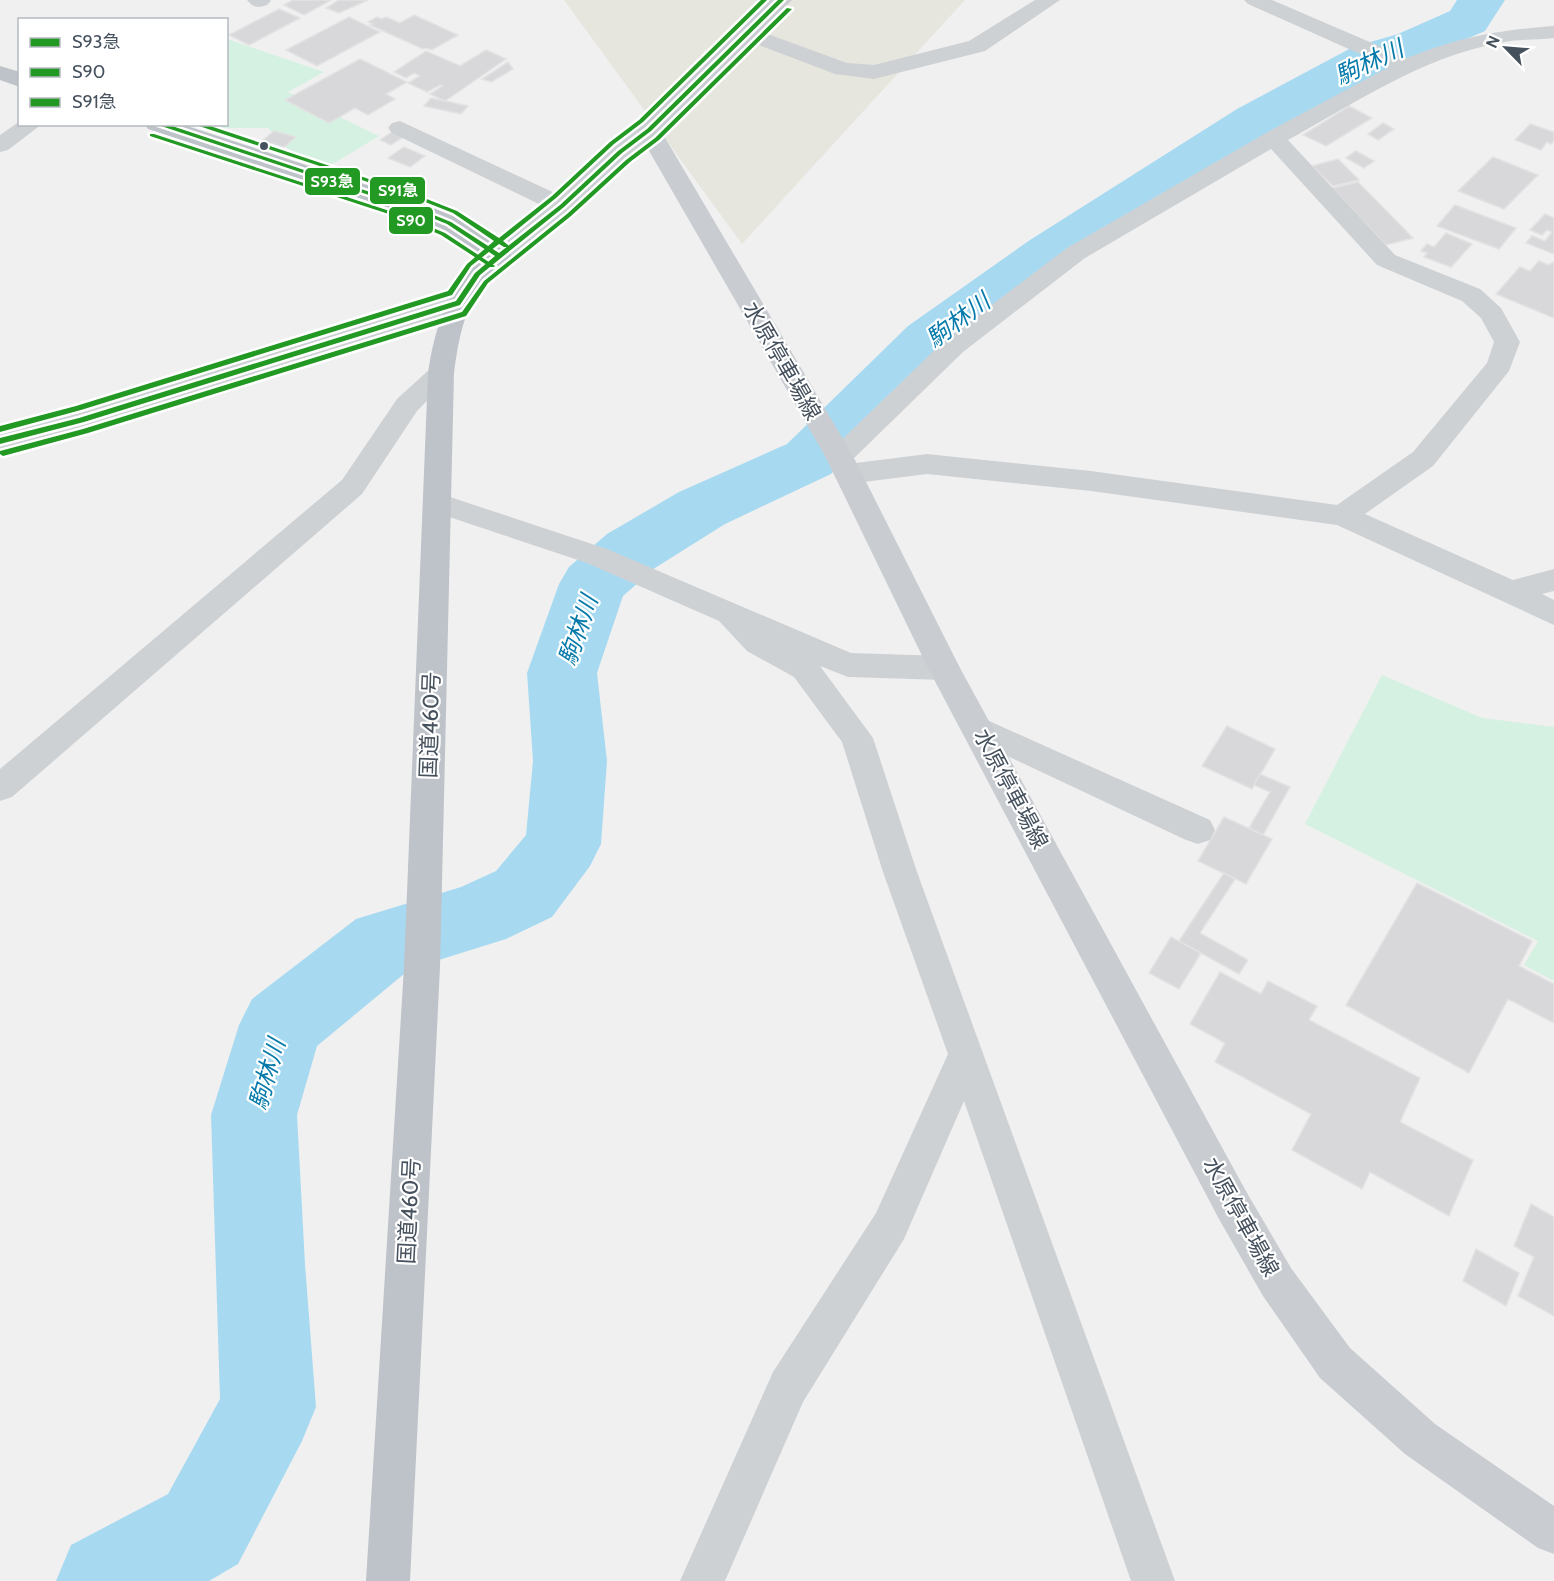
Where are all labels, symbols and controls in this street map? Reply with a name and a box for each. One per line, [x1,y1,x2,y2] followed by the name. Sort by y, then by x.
[18,18,228,126] legend
[1476,18,1536,78] north arrow
[72,31,120,53] text: S93急
[1330,32,1410,90] water label: 駒林川
[1482,33,1504,51] text: N
[72,61,105,83] text: S90
[72,91,117,113] text: S91急
[258,140,270,152] unlabelled marker
[304,167,361,196] line badge: S93急
[311,172,353,191] text: S93急
[369,176,426,205] line badge: S91急
[378,181,418,200] text: S91急
[388,206,434,235] line badge: S90
[396,211,426,230] text: S90
[921,285,998,353] water label: 駒林川
[737,297,827,425] street label: 水原停車場線
[553,588,604,669] water label: 駒林川
[415,671,445,779] street label: 国道460号
[968,724,1054,854] street label: 水原停車場線
[243,1033,292,1113] water label: 駒林川
[1197,1153,1285,1281] street label: 水原停車場線
[393,1157,425,1265] street label: 国道460号

